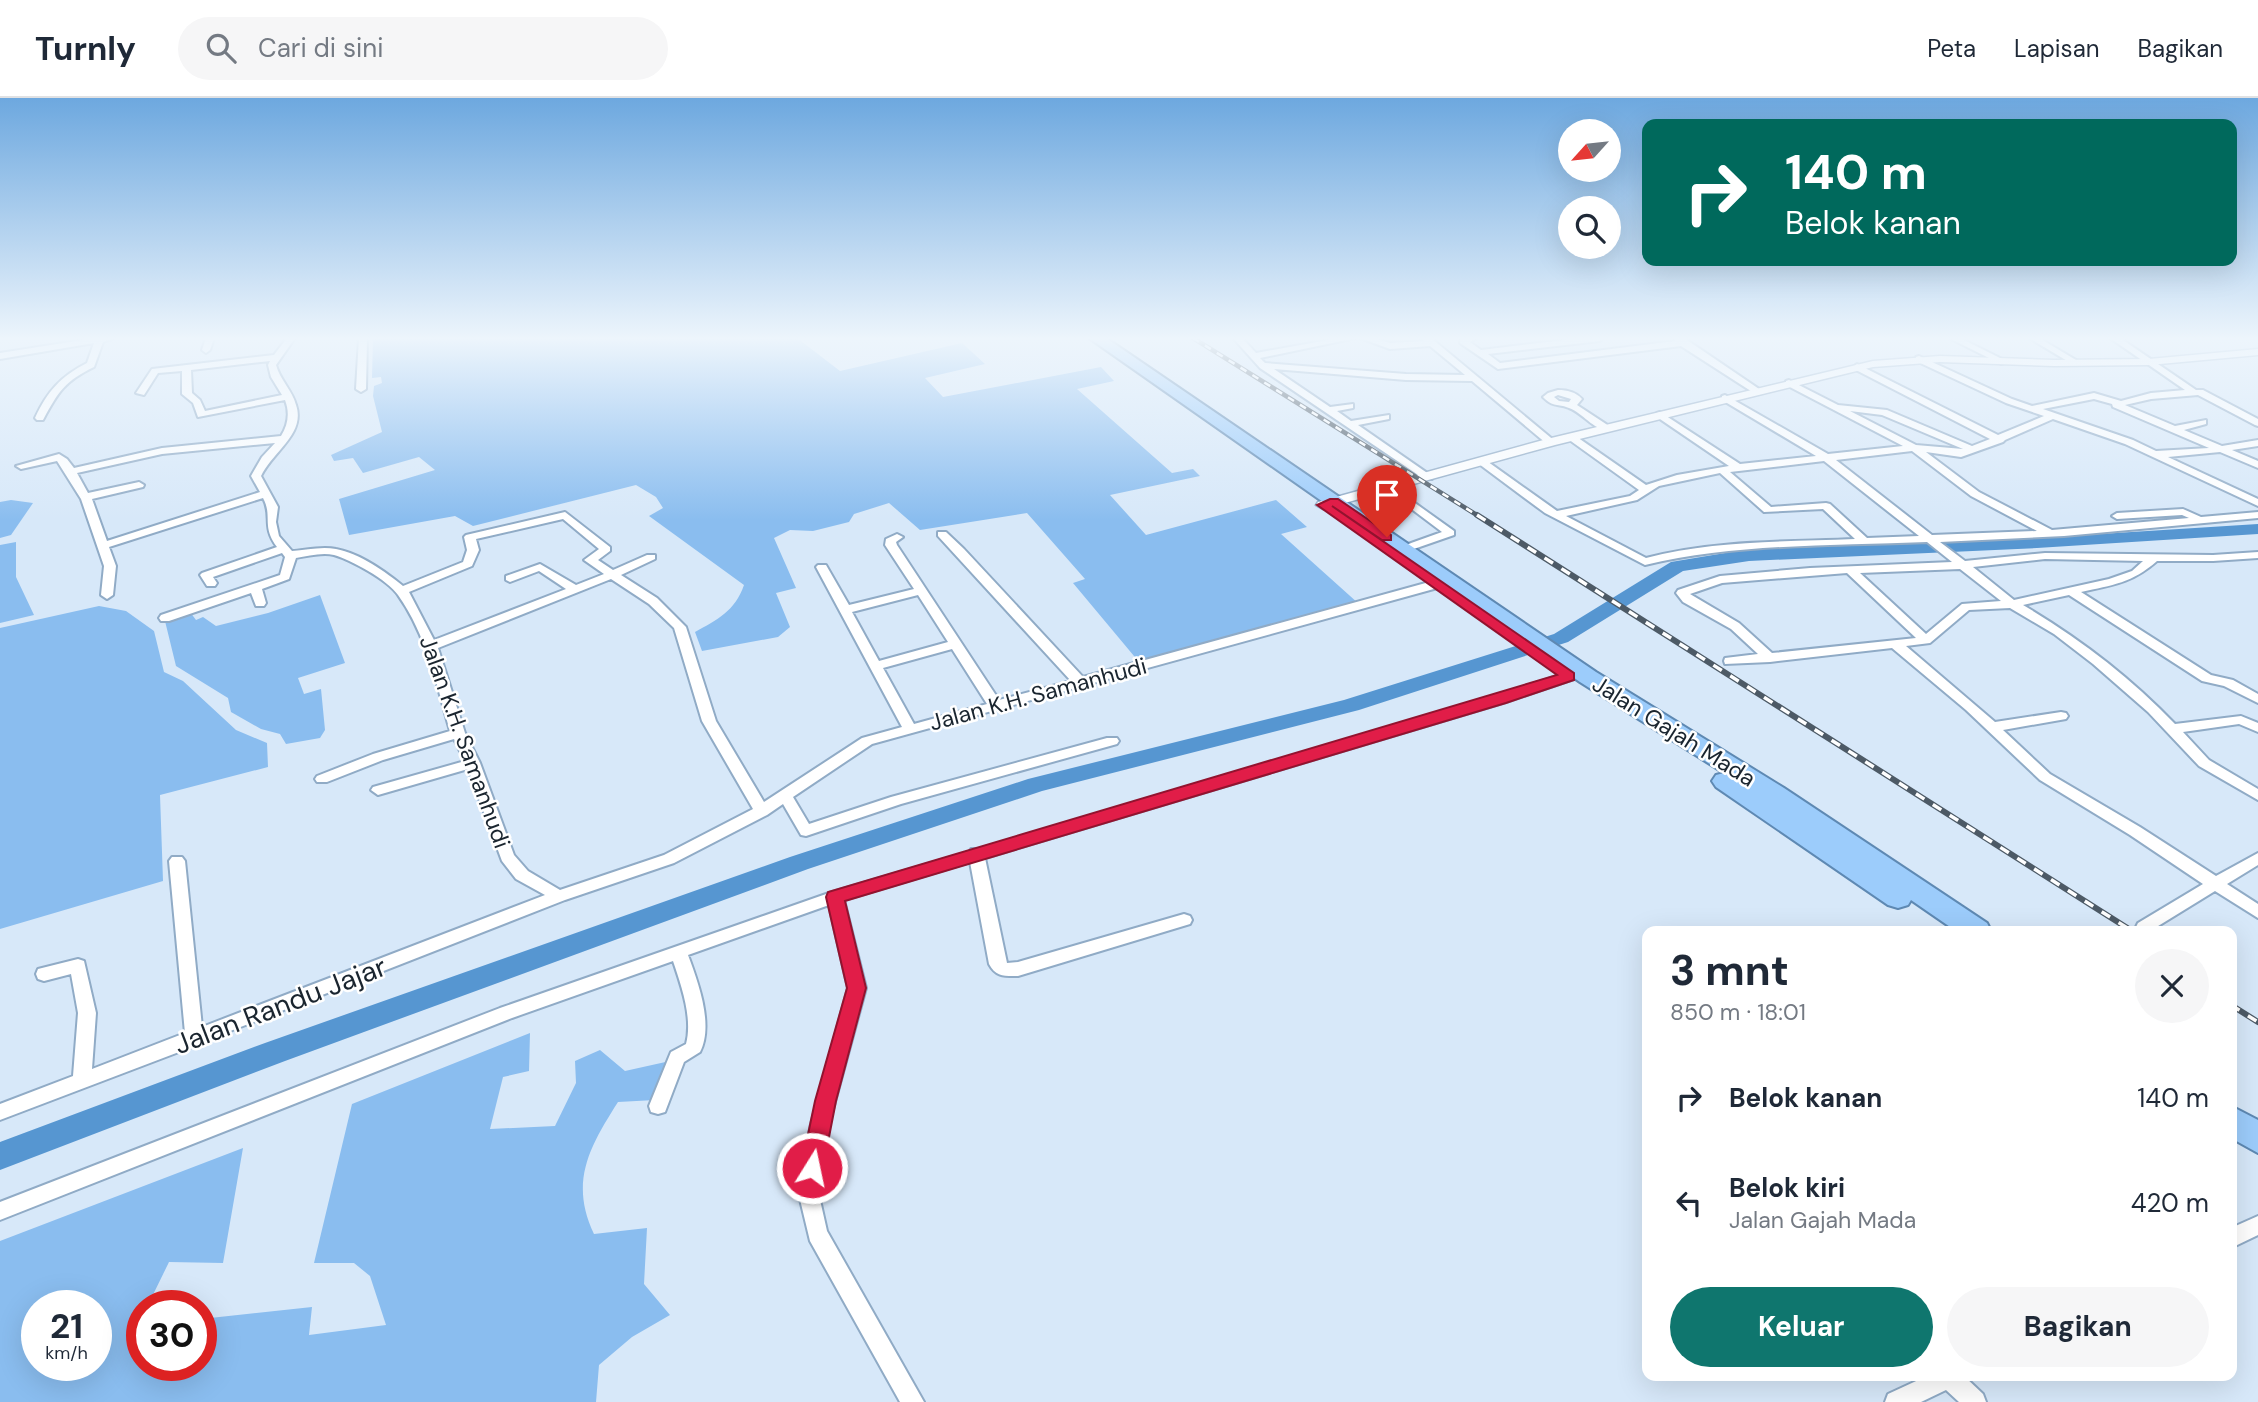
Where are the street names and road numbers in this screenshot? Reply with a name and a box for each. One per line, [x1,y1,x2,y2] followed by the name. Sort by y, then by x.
[413,632,517,852] street label: Jalan K.H. Samanhudi
[926,651,1150,737] street label: Jalan K.H. Samanhudi
[1587,669,1761,793] street label: Jalan Gajah Mada
[169,948,392,1063] street label: Jalan Randu Jajar

